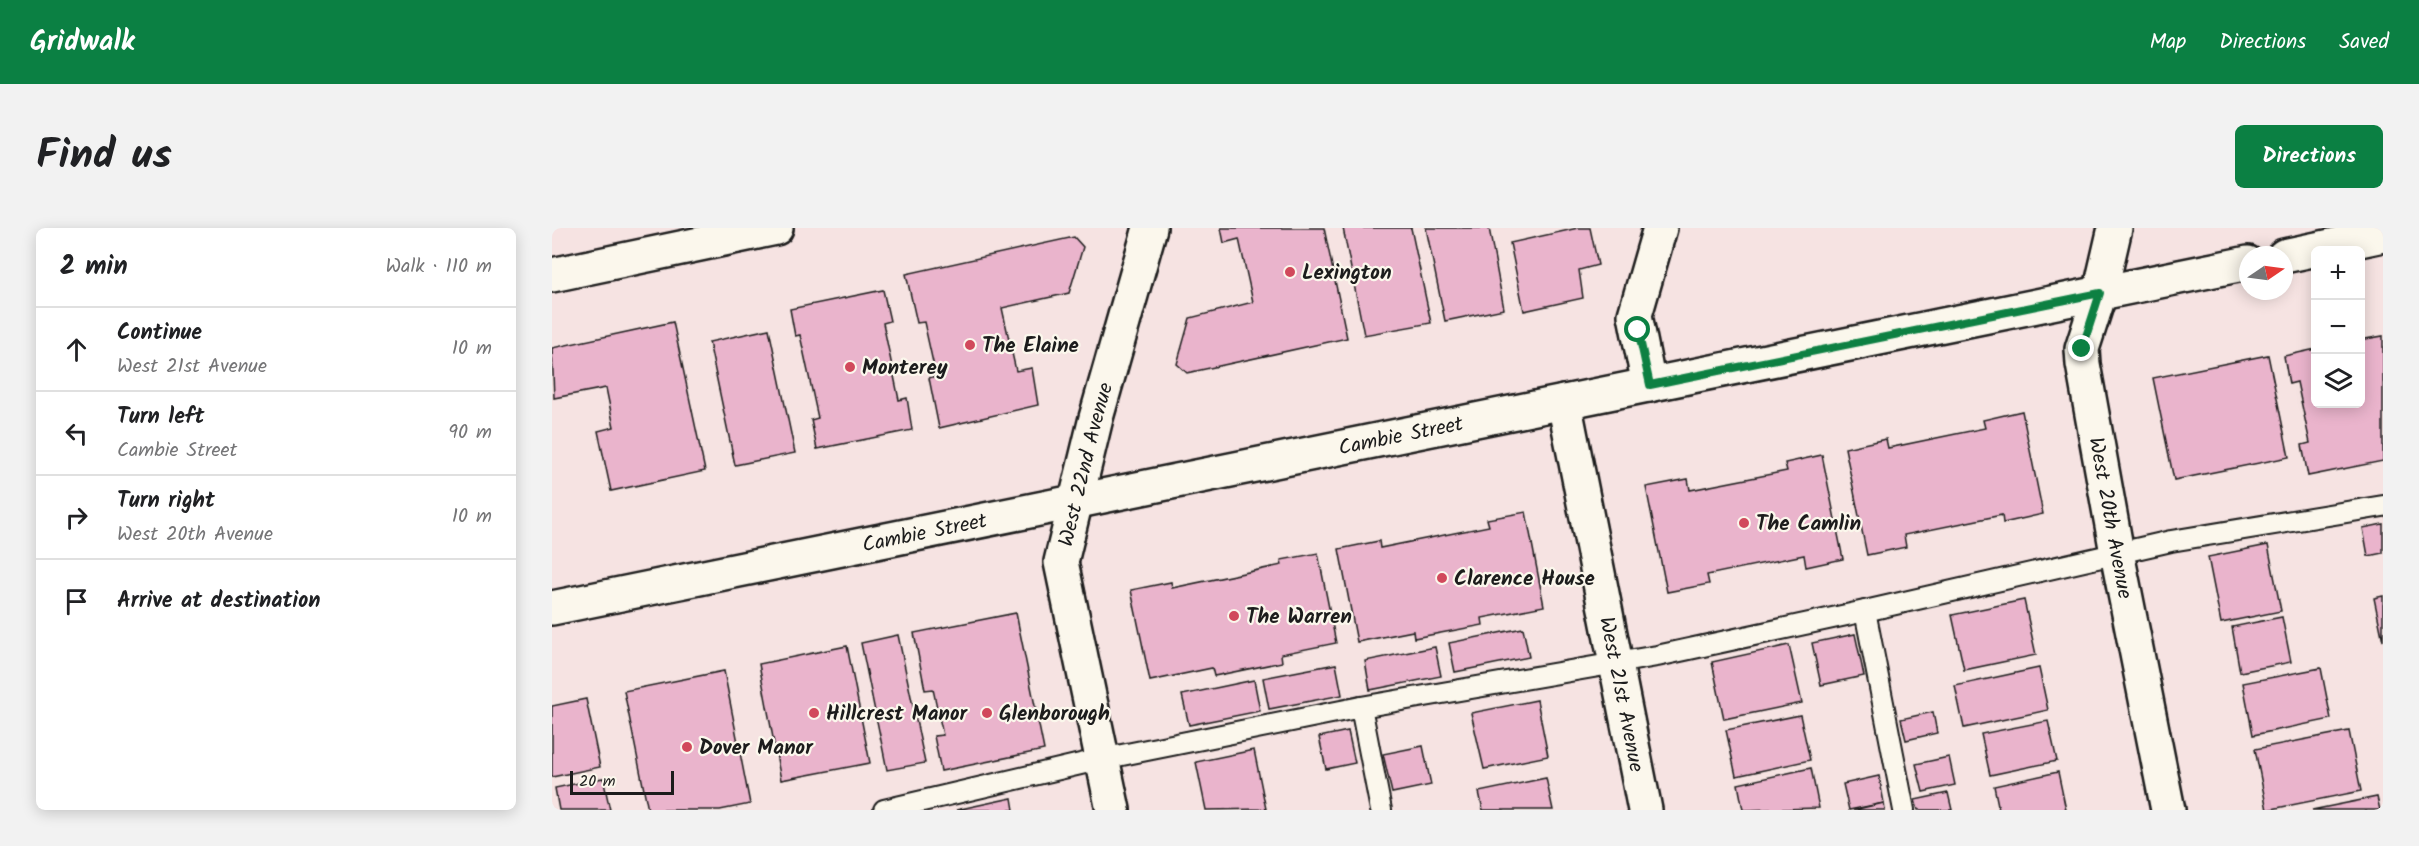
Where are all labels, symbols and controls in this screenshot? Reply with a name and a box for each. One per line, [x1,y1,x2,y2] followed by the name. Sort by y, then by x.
[30,20,135,65] text: Gridwalk
[2150,26,2186,59] text: Map
[2219,26,2306,59] text: Directions
[2339,26,2389,59] text: Saved
[36,123,172,190] text: Find us
[2235,125,2383,188] button: Directions
[60,246,128,288] text: 2 min
[2239,246,2293,300] north arrow
[2311,246,2365,408] map controls
[2311,246,2365,300] button: +
[385,251,492,283] text: Walk · 110 m
[1302,257,1392,290] place label: Lexington
[1283,265,1297,279] marker: Lexington
[2311,300,2365,354] button: −
[117,316,202,351] text: Continue
[1624,316,1650,342] route start
[982,330,1079,363] place label: The Elaine
[60,333,93,366] icon: ahead
[452,333,492,365] text: 10 m
[2068,335,2094,361] route end
[963,338,977,352] marker: The Elaine
[117,351,267,383] text: West 21st Avenue
[862,352,948,385] place label: Monterey
[2311,354,2365,408] button: layers
[843,360,857,374] marker: Monterey
[1050,378,1123,550] street label: West 22nd Avenue
[117,400,204,435] text: Turn left
[1336,408,1467,466] street label: Cambie Street
[60,417,93,450] icon: left
[448,417,492,449] text: 90 m
[117,435,237,467] text: Cambie Street
[2078,435,2141,602] street label: West 20th Avenue
[117,484,215,519] text: Turn right
[60,501,93,534] icon: right
[452,501,492,533] text: 10 m
[859,505,991,562] street label: Cambie Street
[1756,508,1861,541] place label: The Camlin
[1737,516,1751,530] marker: The Camlin
[117,519,273,551] text: West 20th Avenue
[1454,563,1595,596] place label: Clarence House
[1435,571,1449,585] marker: Clarence House
[117,584,320,619] text: Arrive at destination
[60,585,93,618] icon: arrive
[1246,601,1352,634] place label: The Warren
[1227,609,1241,623] marker: The Warren
[1589,614,1652,776] street label: West 21st Avenue
[826,698,969,731] place label: Hillcrest Manor
[999,698,1110,731] place label: Glenborough
[807,706,821,720] marker: Hillcrest Manor
[980,706,994,720] marker: Glenborough
[699,732,814,765] place label: Dover Manor
[680,740,694,754] marker: Dover Manor
[570,768,674,796] scale bar
[579,769,615,794] text: 20 m

